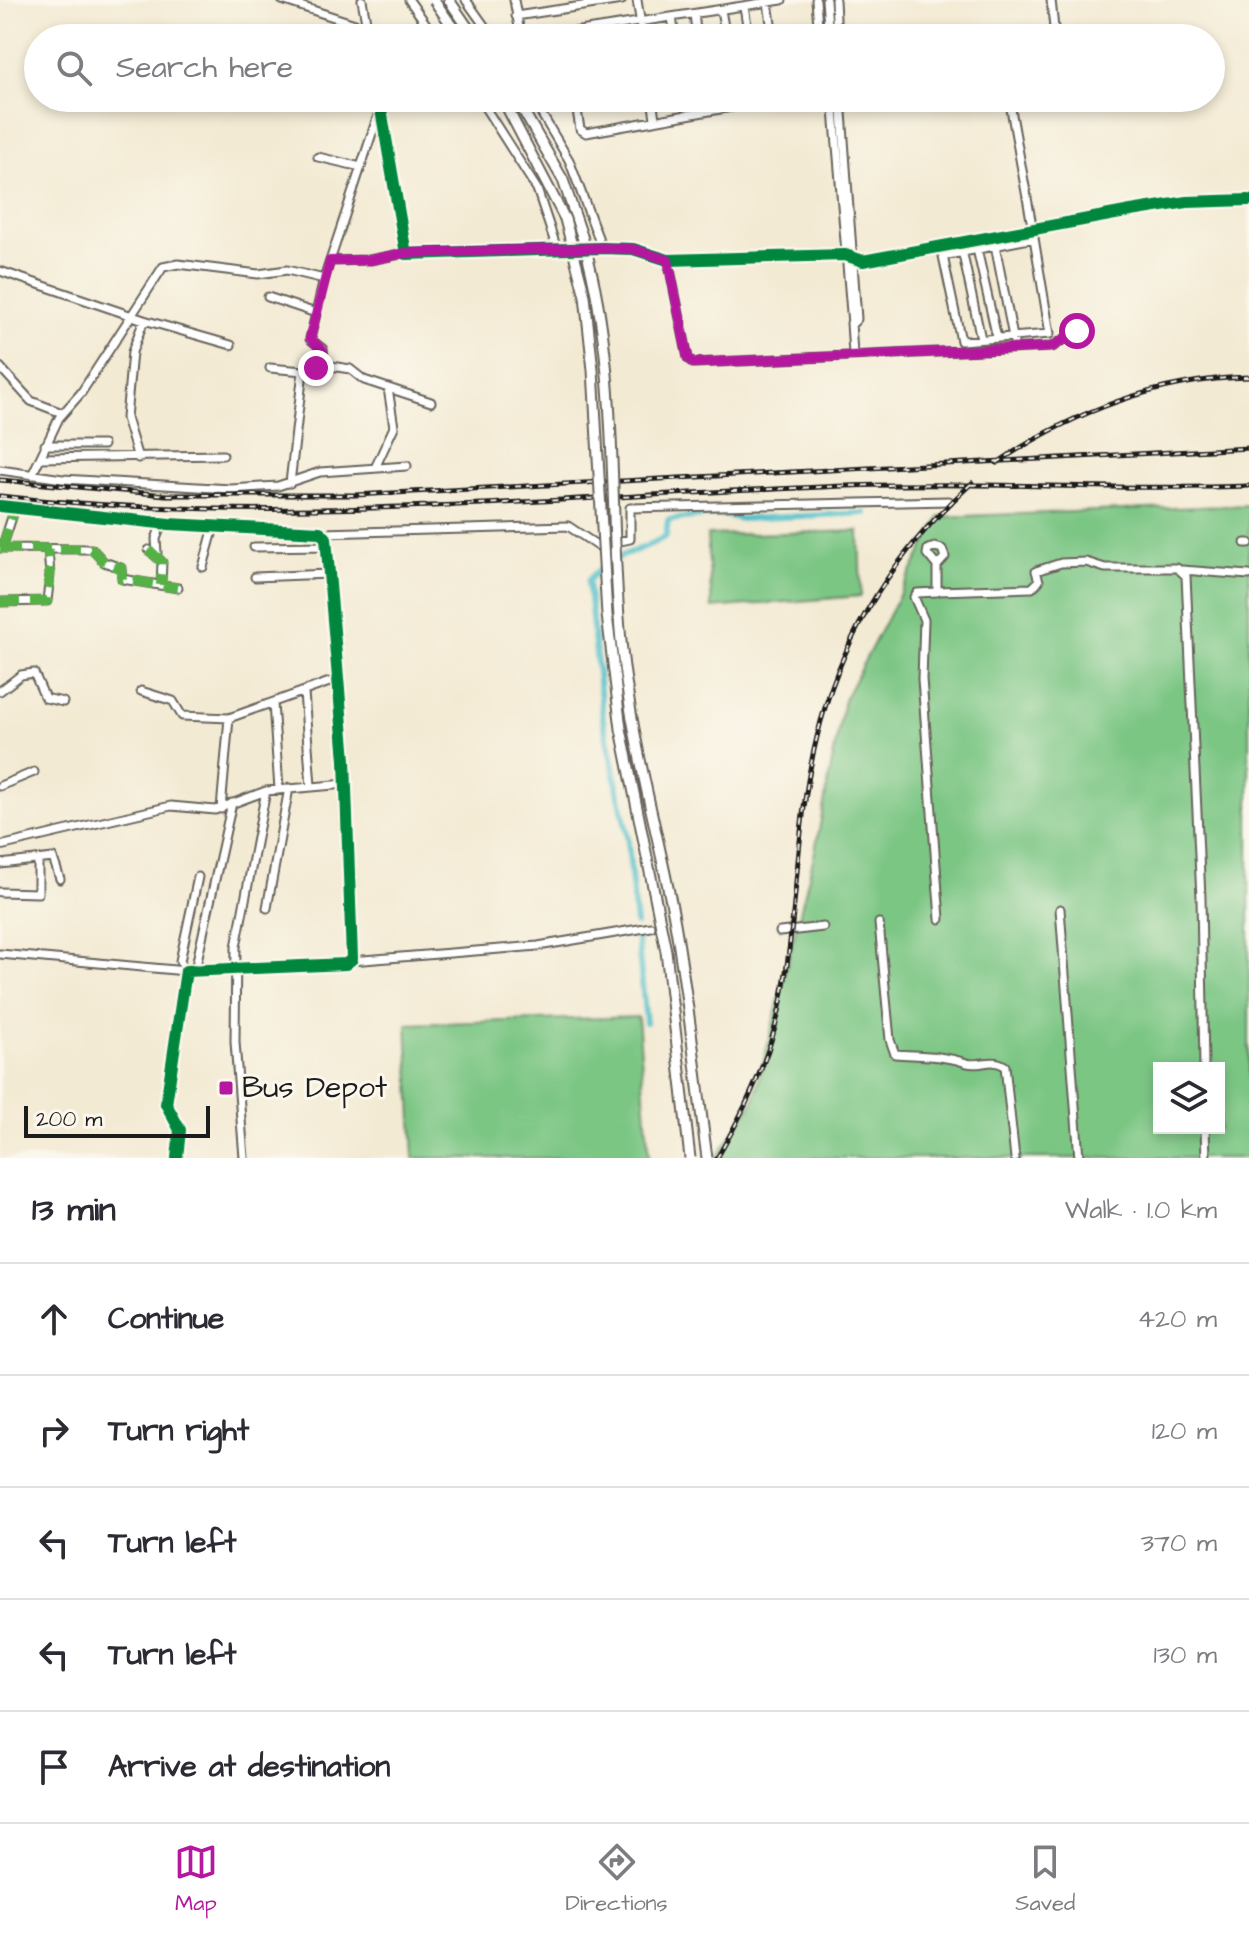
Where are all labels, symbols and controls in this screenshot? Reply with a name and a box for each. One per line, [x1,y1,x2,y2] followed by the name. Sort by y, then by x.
[24,24,1225,112] search box
[52,46,96,90] icon: search
[116,47,293,89] text: Search here
[1059,313,1095,349] route start
[298,350,334,386] route end
[1153,1062,1225,1134] map controls
[1153,1062,1225,1134] button: layers
[242,1067,387,1109] place label: Bus Depot
[217,1079,235,1097] marker: Bus Depot
[24,1102,210,1138] scale bar
[36,1104,102,1135] text: 200 m
[32,1186,116,1234] text: 13 min
[1065,1192,1217,1228] text: Walk · 1.0 km
[32,1297,76,1341] icon: ahead
[108,1298,224,1340] text: Continue
[1137,1301,1217,1337] text: 420 m
[32,1409,76,1453] icon: right
[108,1410,249,1452] text: Turn right
[1152,1413,1217,1449] text: 120 m
[32,1521,76,1565] icon: left
[108,1522,236,1564] text: Turn left
[1141,1525,1217,1561] text: 370 m
[32,1633,76,1677] icon: left
[108,1634,236,1676] text: Turn left
[1153,1637,1217,1673] text: 130 m
[32,1745,76,1789] icon: arrive
[108,1746,390,1788] text: Arrive at destination
[174,1840,218,1919] tab: Map
[565,1840,668,1919] tab: Directions
[1015,1840,1075,1919] tab: Saved

